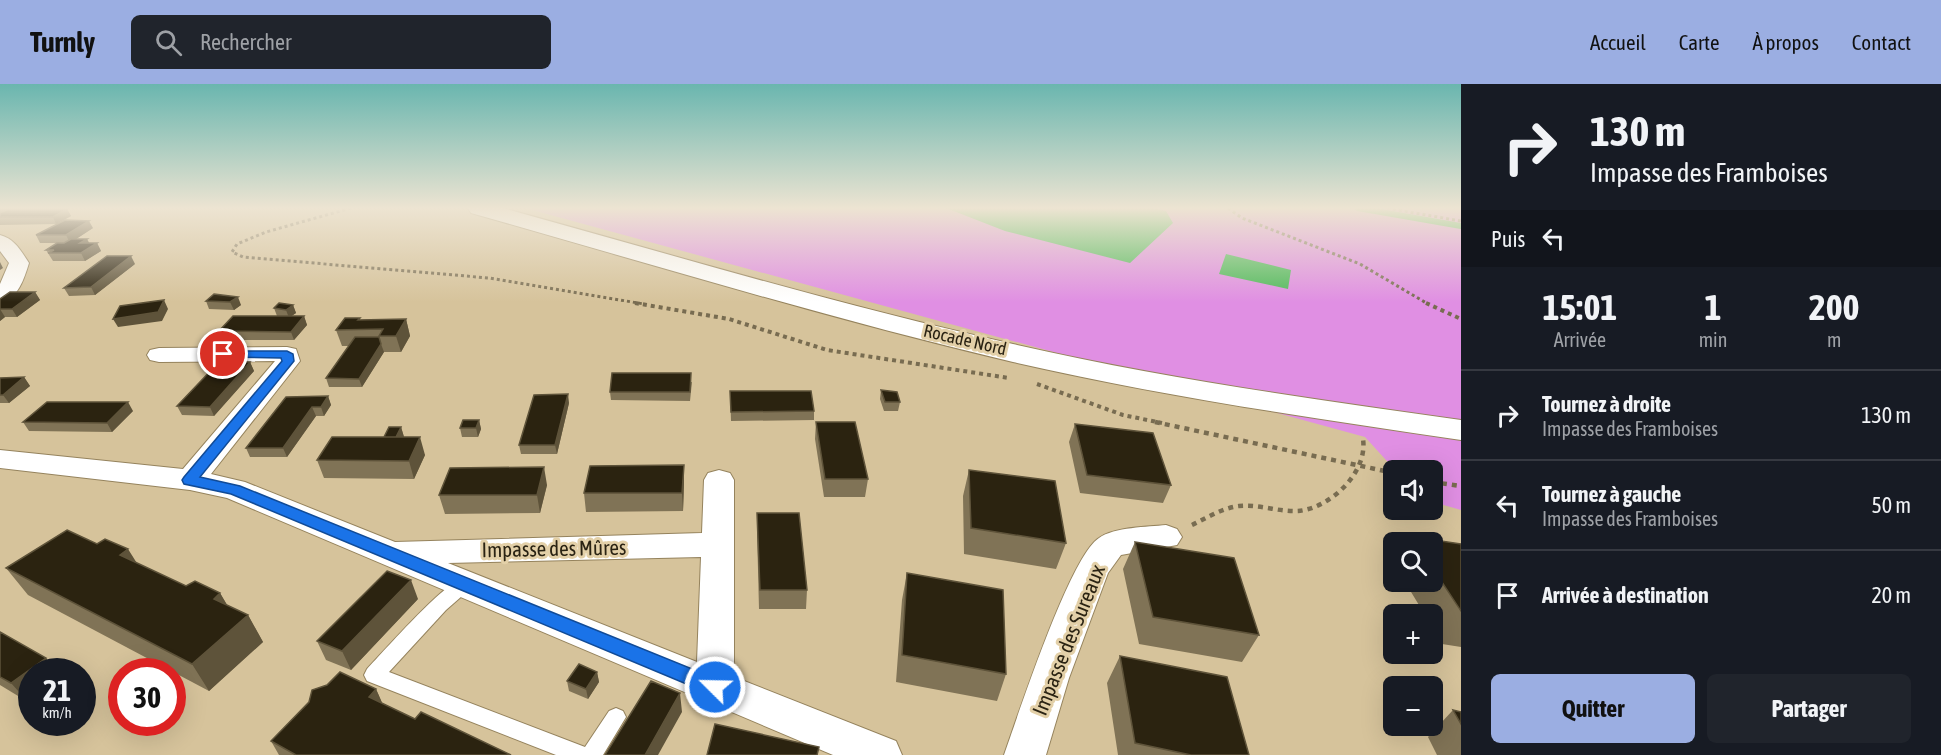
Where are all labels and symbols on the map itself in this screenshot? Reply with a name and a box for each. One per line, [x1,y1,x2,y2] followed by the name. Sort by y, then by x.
[922,320,1009,359] street label: Rocade Nord
[197,328,248,379] pin
[481,535,626,561] street label: Impasse des Mûres
[1027,560,1109,718] street label: Impasse des Sureaux
[683,655,747,719] position arrow
[108,658,186,736] speed limit sign: 30

